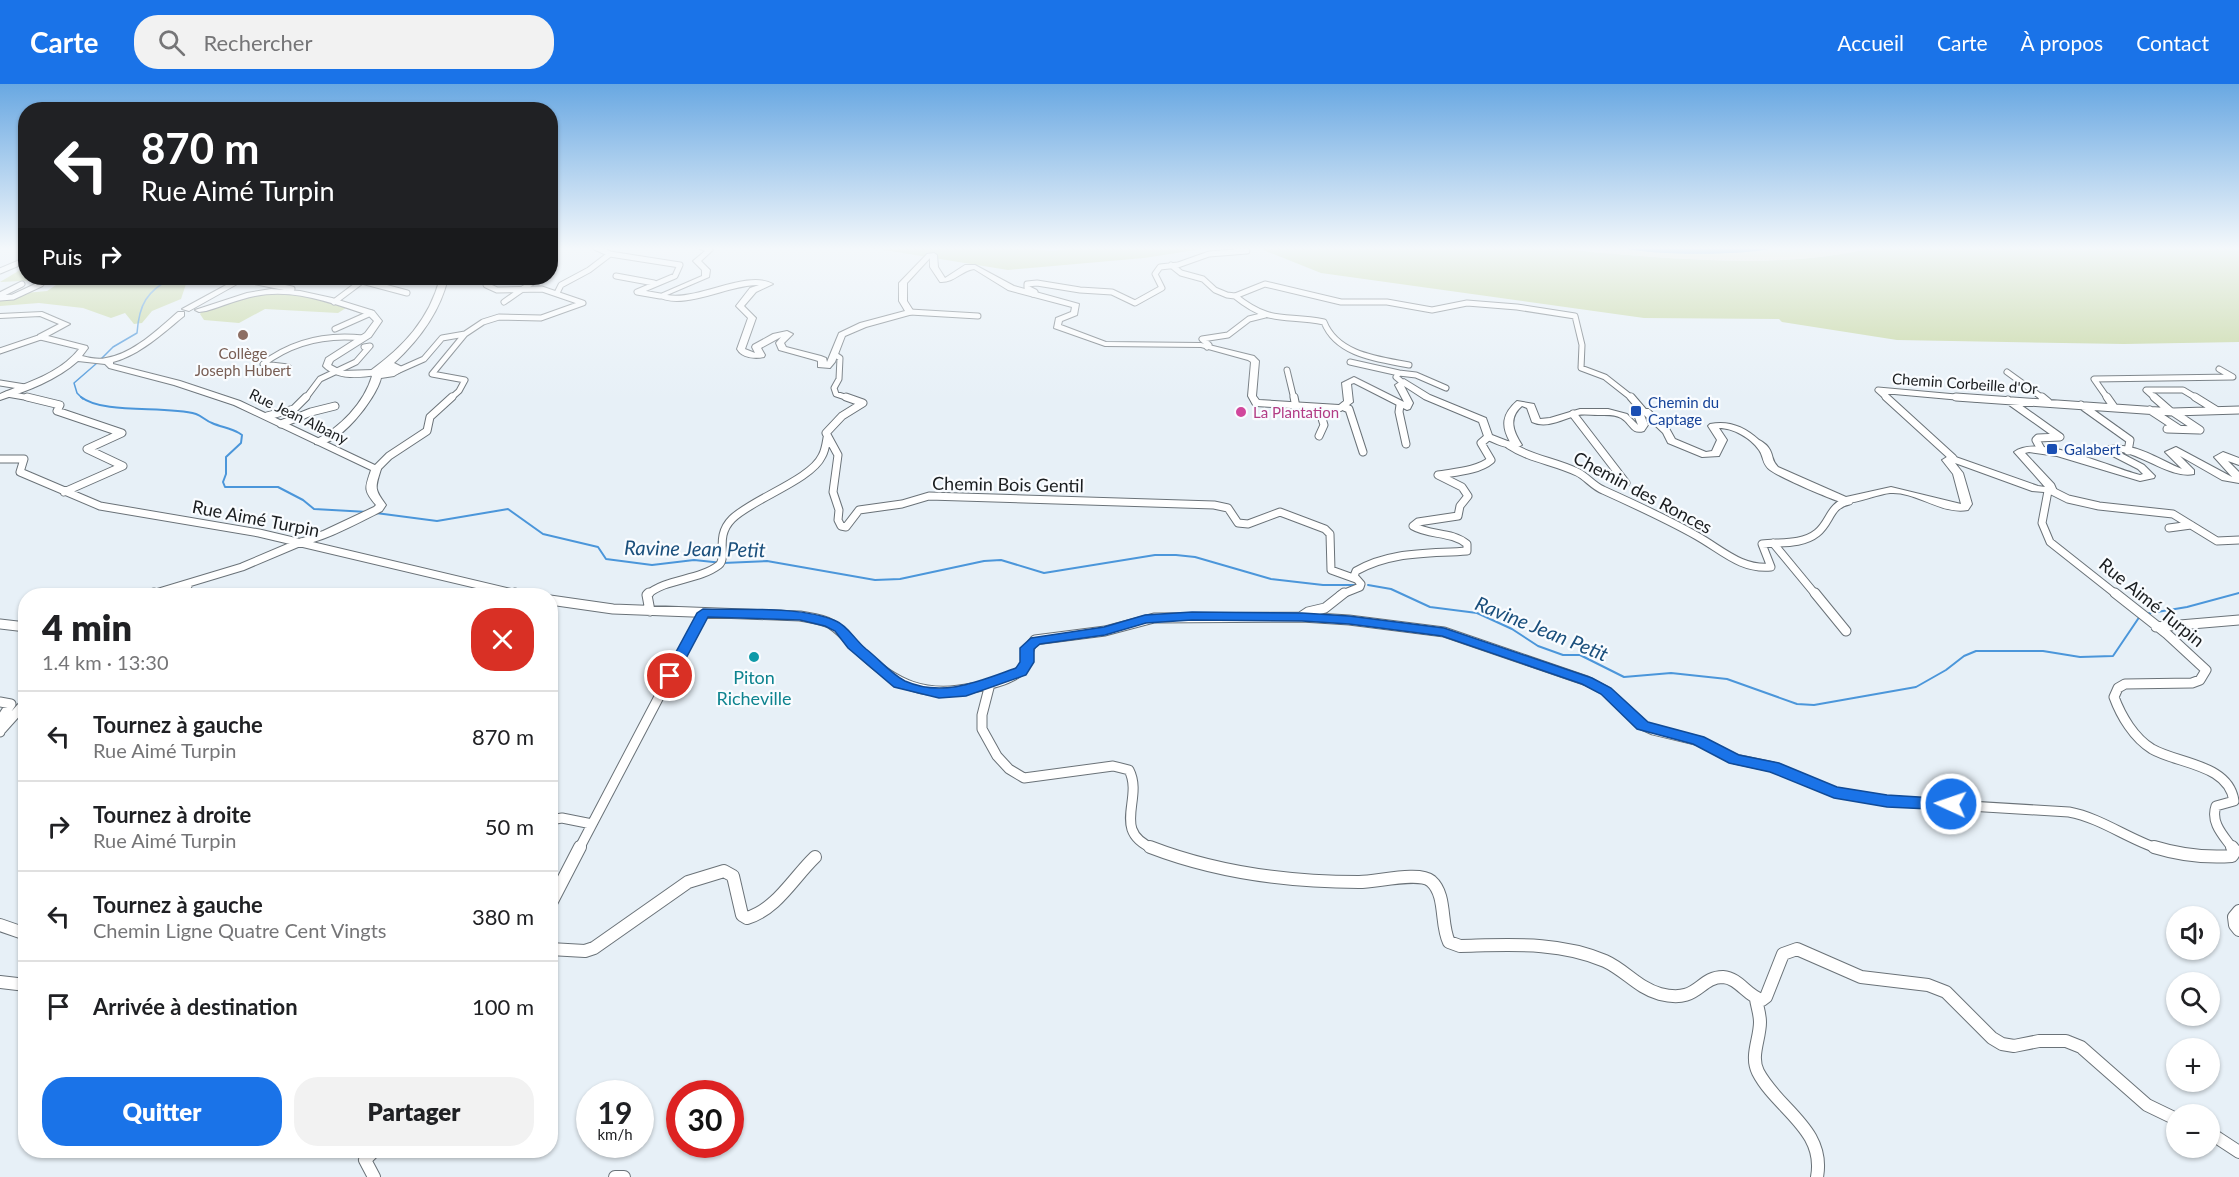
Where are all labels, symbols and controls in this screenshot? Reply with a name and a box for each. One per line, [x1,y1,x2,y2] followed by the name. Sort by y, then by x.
[134,15,554,69] search box
[30,25,98,59] text: Carte
[155,26,188,59] icon: search
[203,29,312,56] text: Rechercher
[1837,30,1904,55] text: Accueil
[1937,30,1988,55] text: Carte
[2021,30,2103,55] text: À propos
[2136,30,2209,55] text: Contact
[141,123,259,173] text: 870 m
[42,126,120,204] icon: left
[141,174,335,207] text: Rue Aimé Turpin
[94,240,127,273] icon: right
[42,243,82,270] text: Puis
[236,328,250,342] marker: Collège Joseph Hubert
[195,344,292,379] place label: Collège Joseph Hubert
[1892,369,2039,397] street label: Chemin Corbeille d'Or
[247,384,351,448] street label: Rue Jean Albany
[1648,393,1719,428] place label: Chemin du Captage
[1253,403,1339,421] place label: La Plantation
[1629,404,1643,418] marker: Chemin du Captage
[1234,405,1248,419] marker: La Plantation
[2064,440,2121,458] place label: Galabert
[2045,442,2059,456] marker: Galabert
[1570,446,1716,538] street label: Chemin des Ronces
[932,472,1084,496] street label: Chemin Bois Gentil
[191,495,321,541] street label: Rue Aimé Turpin
[624,535,766,561] water label: Ravine Jean Petit
[2095,553,2209,651] street label: Rue Aimé Turpin
[1472,590,1612,666] water label: Ravine Jean Petit
[42,605,132,649] text: 4 min
[471,608,534,671] button: close
[42,650,169,674] text: 1.4 km · 13:30
[644,650,695,701] pin
[747,650,761,664] marker: Piton Richeville
[653,659,686,692] icon: arrive
[716,666,792,709] place label: Piton Richeville
[93,711,263,738] text: Tournez à gauche
[42,720,75,753] icon: left
[472,723,534,750] text: 870 m
[93,738,236,762] text: Rue Aimé Turpin
[1919,772,1983,836] position arrow
[93,801,251,828] text: Tournez à droite
[42,810,75,843] icon: right
[485,813,534,840] text: 50 m
[93,828,236,852] text: Rue Aimé Turpin
[93,891,263,918] text: Tournez à gauche
[42,900,75,933] icon: left
[472,903,534,930] text: 380 m
[2166,906,2220,1158] map controls
[2166,906,2220,960] button: sound
[93,918,387,942] text: Chemin Ligne Quatre Cent Vingts
[2166,972,2220,1026] button: search
[42,990,75,1023] icon: arrive
[93,993,298,1020] text: Arrivée à destination
[472,993,534,1020] text: 100 m
[2166,1038,2220,1092] button: +
[42,1077,282,1146] button: Quitter
[294,1077,534,1146] button: Partager
[666,1080,744,1158] speed limit sign: 30
[598,1094,632,1130] text: 19
[2166,1104,2220,1158] button: −
[597,1125,633,1143] text: km/h

